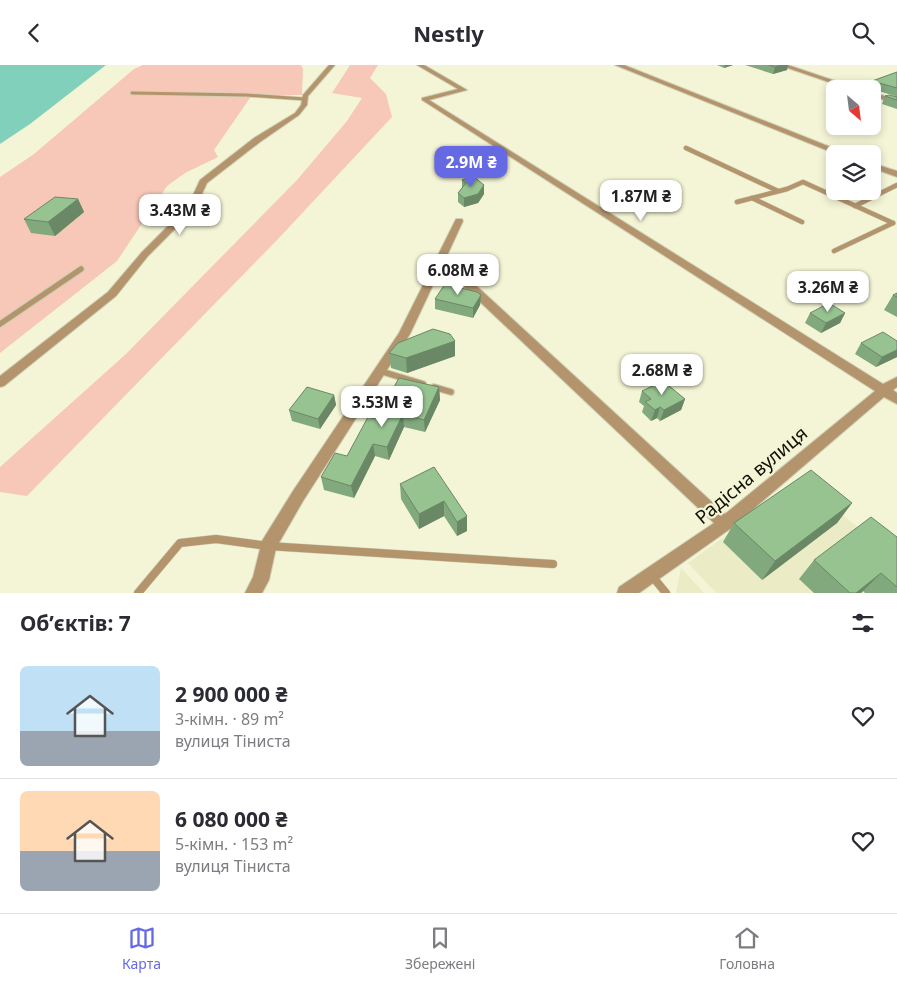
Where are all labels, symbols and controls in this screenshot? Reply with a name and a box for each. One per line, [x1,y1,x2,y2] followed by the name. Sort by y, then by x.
[413,18,484,48] text: Nestly
[20,19,48,47] icon: back
[849,19,877,47] icon: search
[826,80,881,135] north arrow
[826,80,881,200] map controls
[430,145,512,188] pin: 2.9M ₴
[826,145,881,200] button: layers
[445,151,497,173] text: 2.9M ₴
[595,179,687,222] pin: 1.87M ₴
[611,185,671,207] text: 1.87M ₴
[134,193,226,236] pin: 3.43M ₴
[150,199,210,221] text: 3.43M ₴
[412,253,504,296] pin: 6.08M ₴
[428,259,488,281] text: 6.08M ₴
[782,271,874,313] pin: 3.26M ₴
[798,276,858,298] text: 3.26M ₴
[616,353,708,396] pin: 2.68M ₴
[632,359,692,381] text: 2.68M ₴
[336,385,428,428] pin: 3.53M ₴
[352,391,412,413] text: 3.53M ₴
[689,420,813,530] street label: Радісна вулиця
[20,609,131,637] text: Об’єктів: 7
[849,609,877,637] icon: filters
[175,680,287,708] text: 2 900 000 ₴
[60,686,120,746] icon: home
[849,702,877,730] icon: heart
[175,708,284,730] text: 3-кімн. · 89 m²
[175,730,291,752] text: вулиця Тіниста
[175,805,287,833] text: 6 080 000 ₴
[60,811,120,871] icon: home
[849,827,877,855] icon: heart
[175,833,293,855] text: 5-кімн. · 153 m²
[175,855,291,877] text: вулиця Тіниста
[122,924,161,973] tab: Карта
[405,924,475,973] tab: Збережені
[719,924,775,973] tab: Головна

